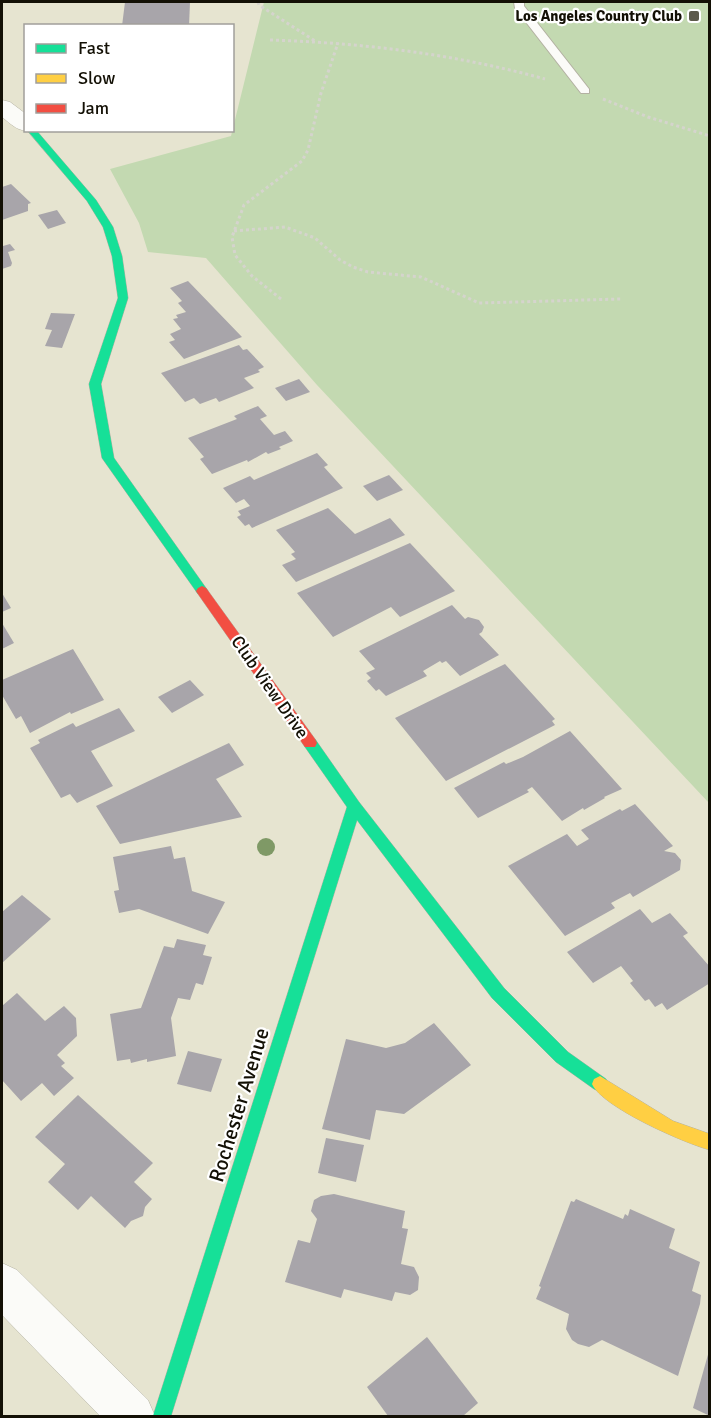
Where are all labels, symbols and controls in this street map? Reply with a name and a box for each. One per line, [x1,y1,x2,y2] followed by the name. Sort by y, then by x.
[515,7,682,25] place label: Los Angeles Country Club
[687,9,701,23] marker: Los Angeles Country Club
[24,24,234,132] legend
[78,37,110,59] text: Fast
[78,67,115,89] text: Slow
[78,97,109,119] text: Jam
[226,631,314,743] street label: Club View Drive
[203,1025,275,1185] street label: Rochester Avenue

